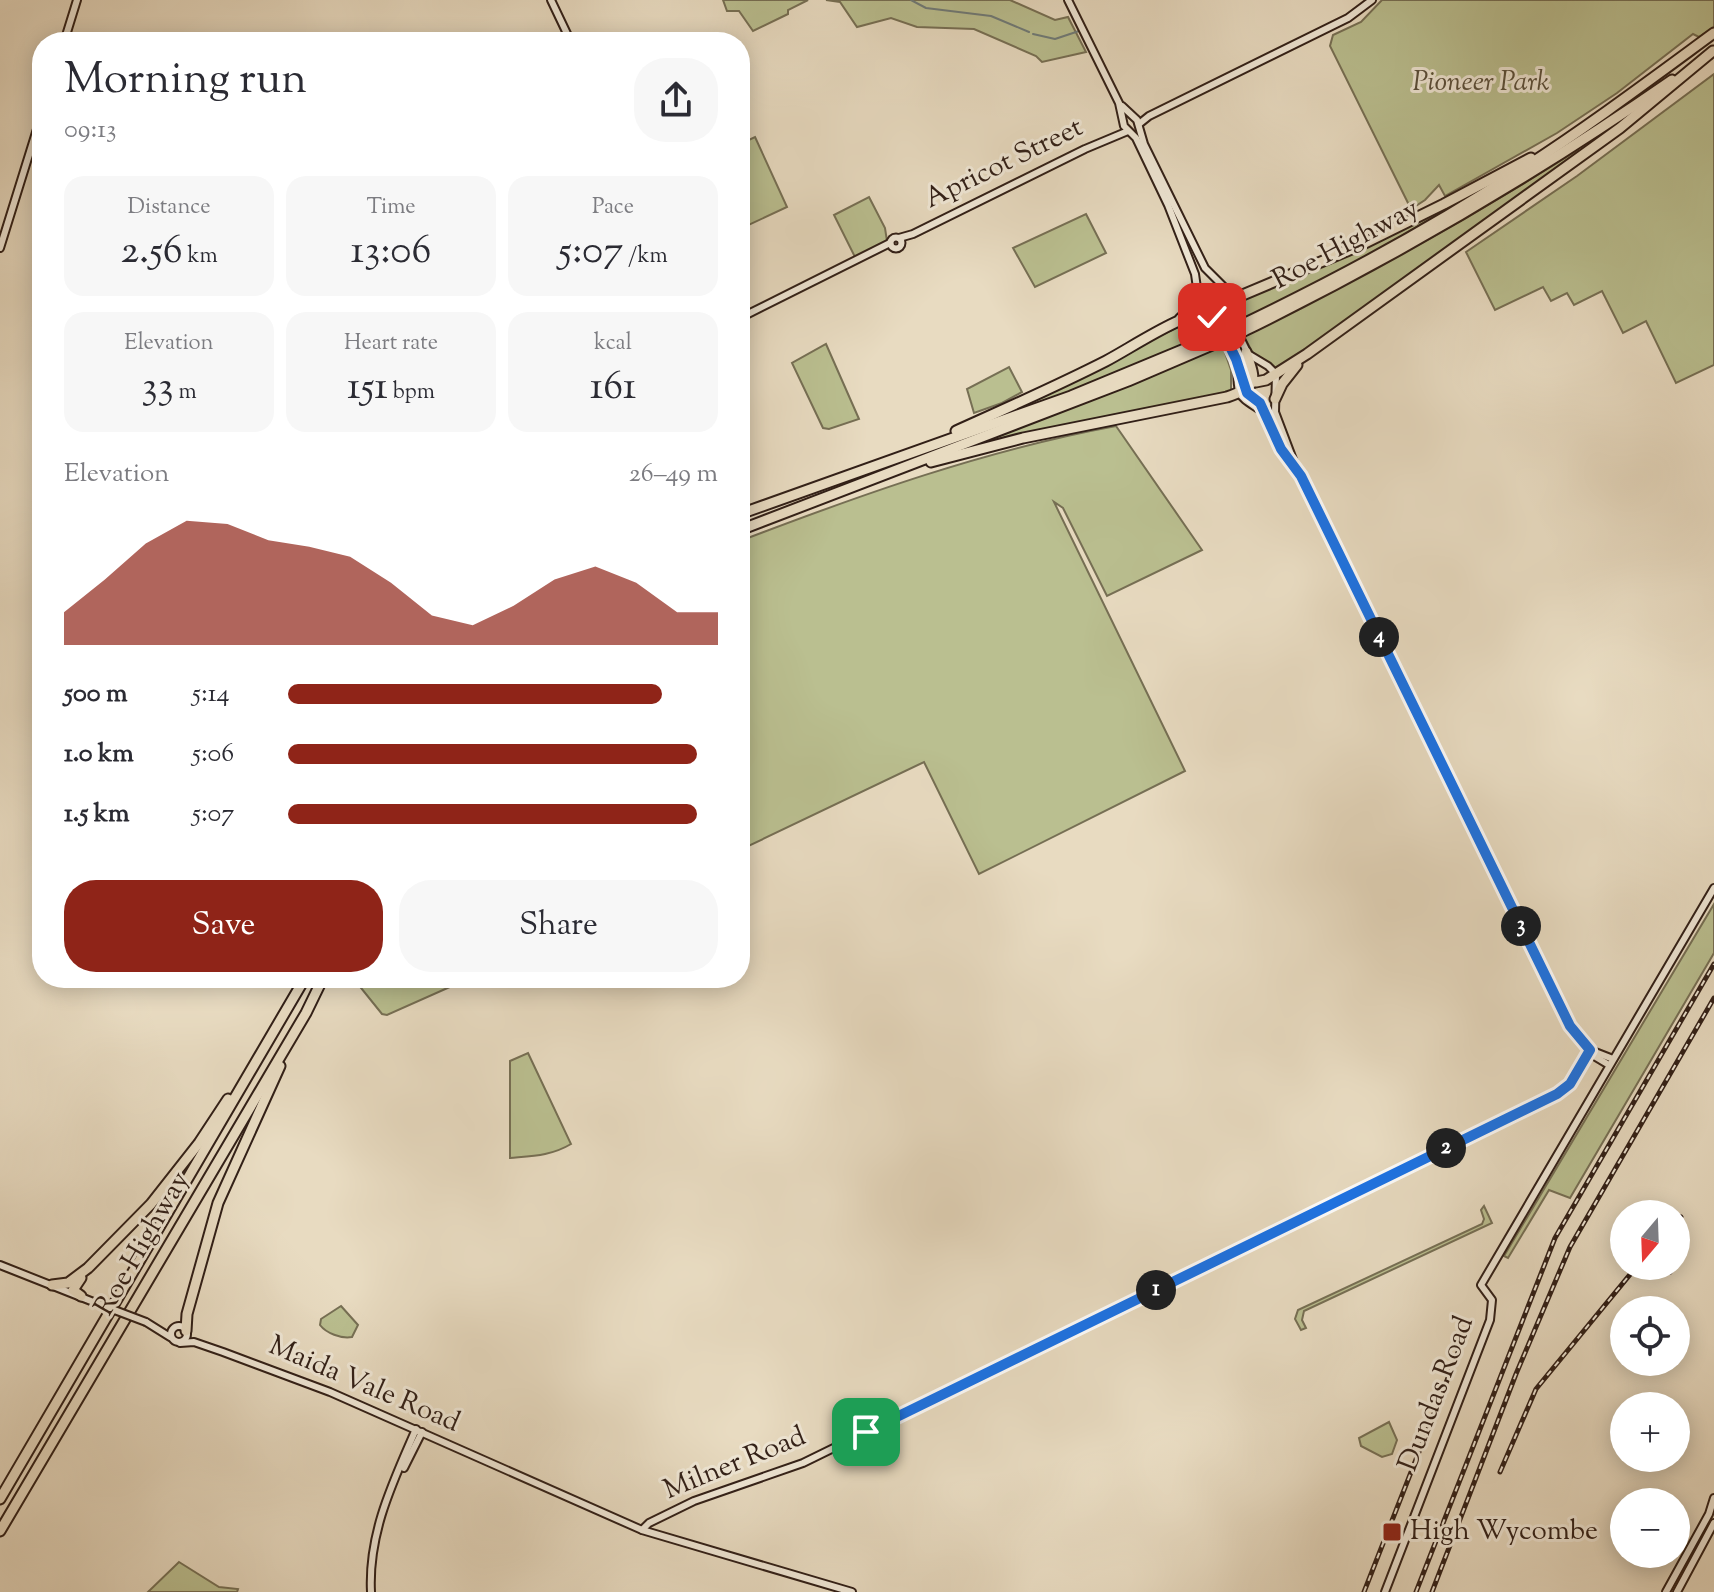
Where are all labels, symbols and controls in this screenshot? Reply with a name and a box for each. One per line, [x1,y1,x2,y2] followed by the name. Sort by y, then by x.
[64,50,307,113] text: Morning run
[634,58,718,142] button: share
[1413,63,1550,103] park label: Pioneer Park
[918,108,1090,220] street label: Apricot Street
[64,112,117,149] text: 09:13
[1266,190,1426,300] street label: Roe Highway
[128,192,210,224] text: Distance
[367,192,415,224] text: Time
[592,192,634,224] text: Pace
[120,224,183,281] text: 2.56
[351,224,431,281] text: 13:06
[558,224,623,281] text: 5:07
[183,241,218,273] text: km
[623,241,668,273] text: /km
[1178,283,1246,351] pin
[1190,295,1234,339] icon: check
[124,328,214,360] text: Elevation
[344,328,438,360] text: Heart rate
[594,328,632,360] text: kcal
[141,360,174,417] text: 33
[347,360,388,417] text: 151
[590,360,636,417] text: 161
[174,377,197,409] text: m
[388,377,435,409] text: bpm
[64,456,169,493] text: Elevation
[629,456,718,493] text: 26–49 m
[1359,617,1399,657] pin: 4
[1373,621,1385,653] text: 4
[64,676,127,713] text: 500 m
[192,676,230,713] text: 5:14
[64,736,134,773] text: 1.0 km
[192,736,234,773] text: 5:06
[64,796,130,833] text: 1.5 km
[192,796,234,833] text: 5:07
[64,880,383,972] button: Save
[399,880,718,972] button: Share
[1501,906,1541,946] pin: 3
[1517,910,1525,942] text: 3
[1426,1128,1466,1168] pin: 2
[1441,1132,1451,1164] text: 2
[85,1164,201,1324] street label: Roe Highway
[1610,1200,1690,1280] north arrow
[1610,1200,1690,1568] map controls
[1136,1270,1176,1310] pin: 1
[1152,1274,1160,1306] text: 1
[1610,1296,1690,1376] button: locate
[1389,1310,1485,1477] street label: Dundas Road
[262,1327,466,1443] street label: Maida Vale Road
[1610,1392,1690,1472] button: +
[832,1398,900,1466] pin
[844,1410,888,1454] icon: arrive
[658,1417,812,1511] street label: Milner Road
[1610,1488,1690,1568] button: −
[1410,1512,1598,1552] place label: High Wycombe
[1381,1521,1403,1543] marker: High Wycombe

